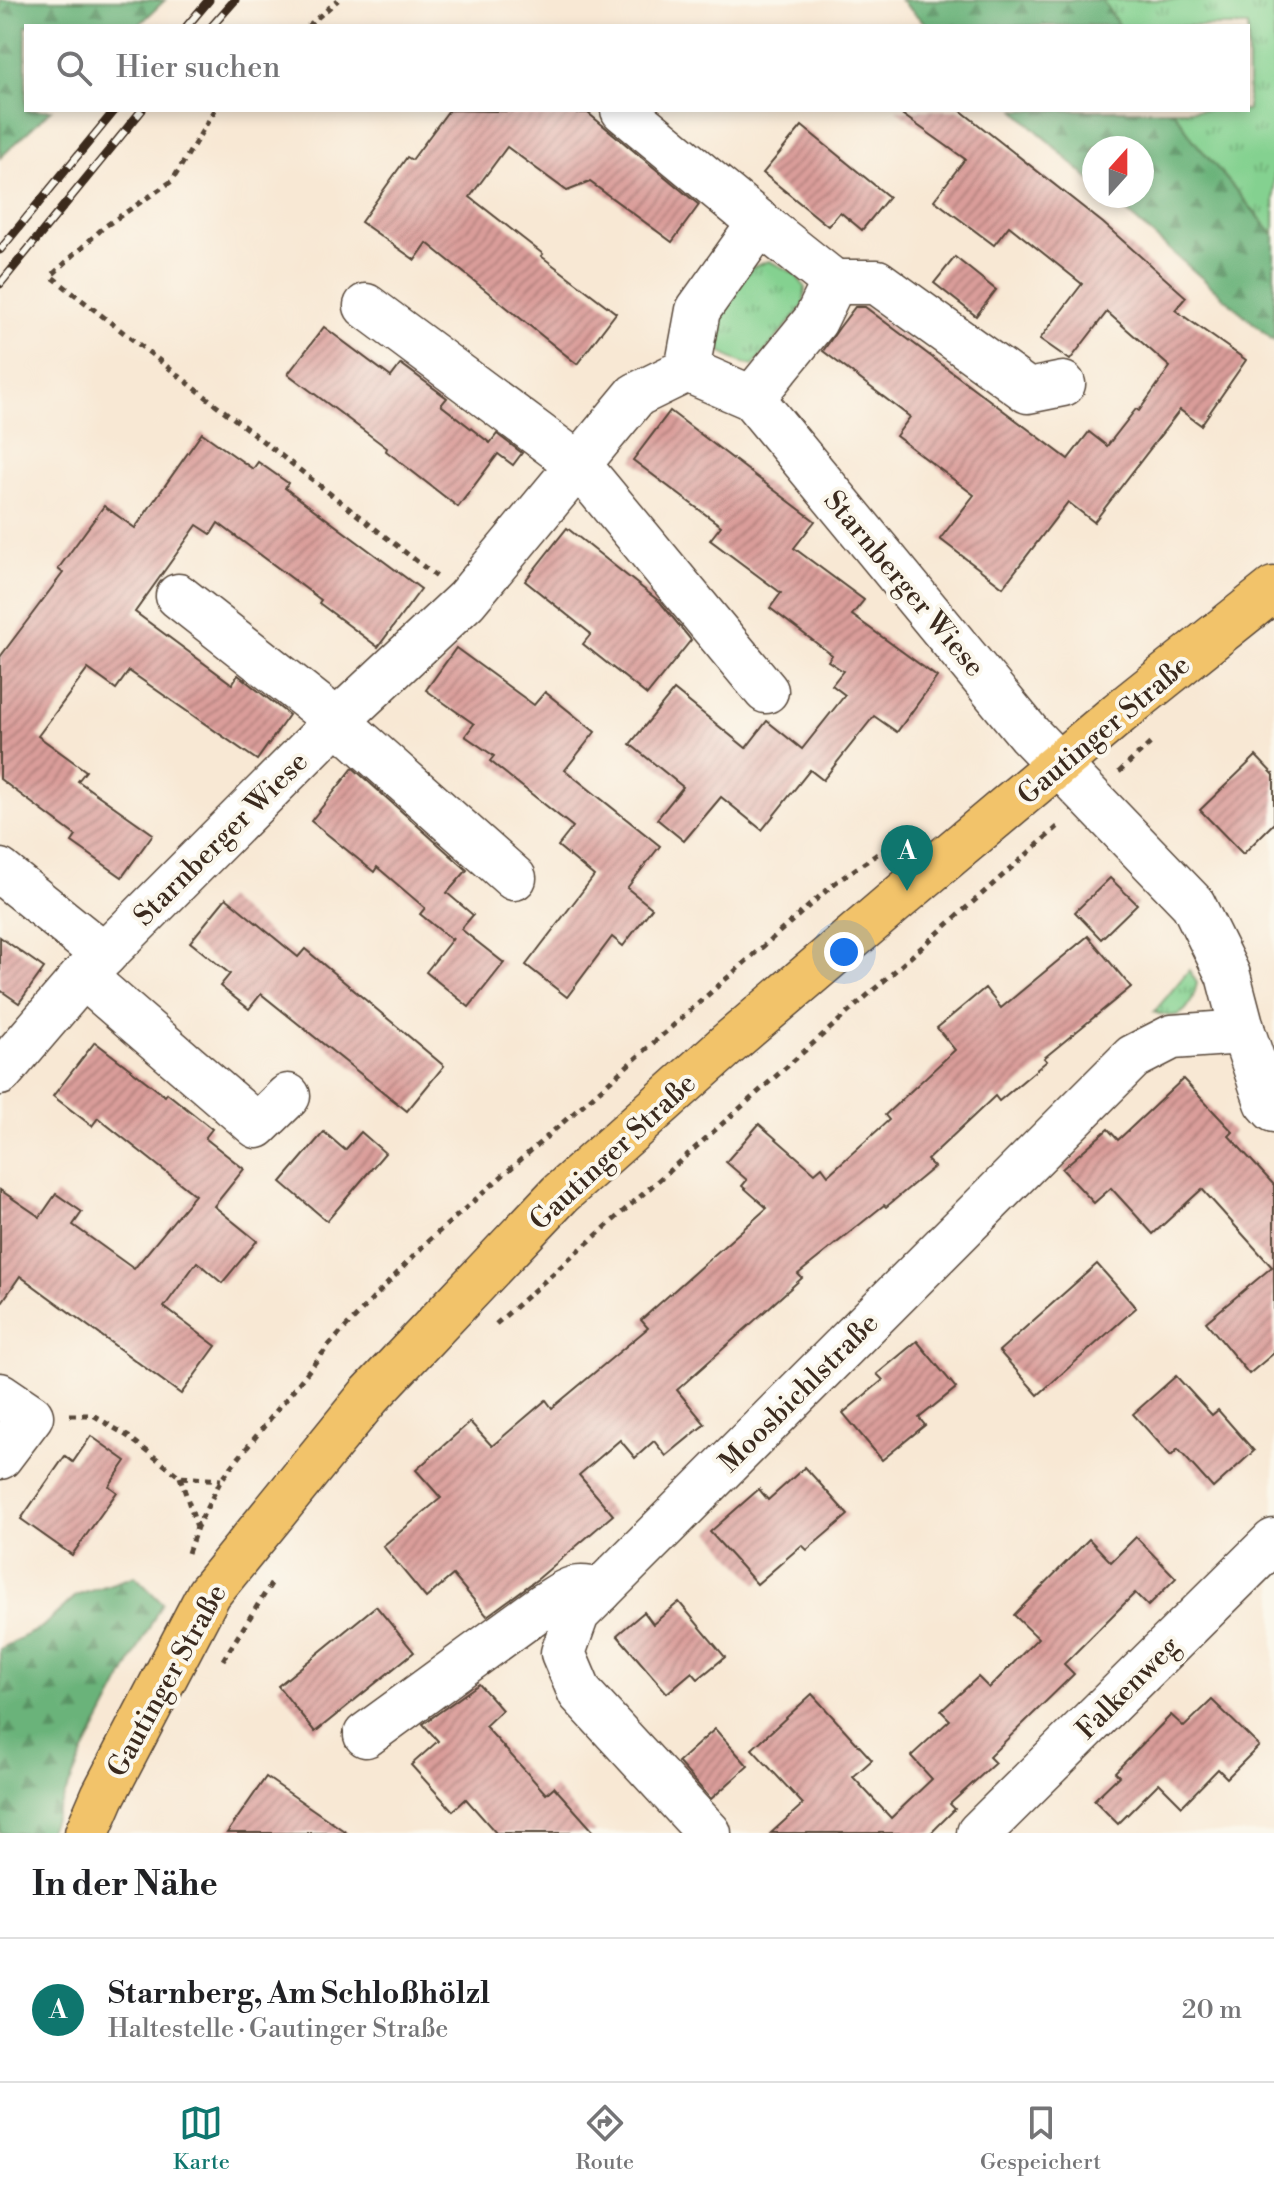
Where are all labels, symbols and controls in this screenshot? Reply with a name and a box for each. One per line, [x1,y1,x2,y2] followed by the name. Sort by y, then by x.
[24,24,1250,112] search box
[52,46,96,90] icon: search
[116,49,280,87] text: Hier suchen
[1082,136,1154,208] north arrow
[816,484,992,684] street label: Starnberger Wiese
[1010,648,1197,813] street label: Gautinger Straße
[127,745,316,934] street label: Starnberger Wiese
[881,825,933,891] pin: A
[824,932,864,972] your location
[523,1066,703,1238] street label: Gautinger Straße
[712,1306,886,1480] street label: Moosbichlstraße
[100,1578,235,1783] street label: Gautinger Straße
[1069,1629,1187,1747] street label: Falkenweg
[32,1864,218,1906] text: In der Nähe
[108,1975,490,2013] text: Starnberg, Am Schloßhölzl
[49,1994,67,2026] text: A
[1182,1994,1242,2026] text: 20 m
[108,2013,449,2045] text: Haltestelle · Gautinger Straße
[173,2101,230,2176] tab: Karte
[576,2101,634,2176] tab: Route
[980,2101,1101,2176] tab: Gespeichert

